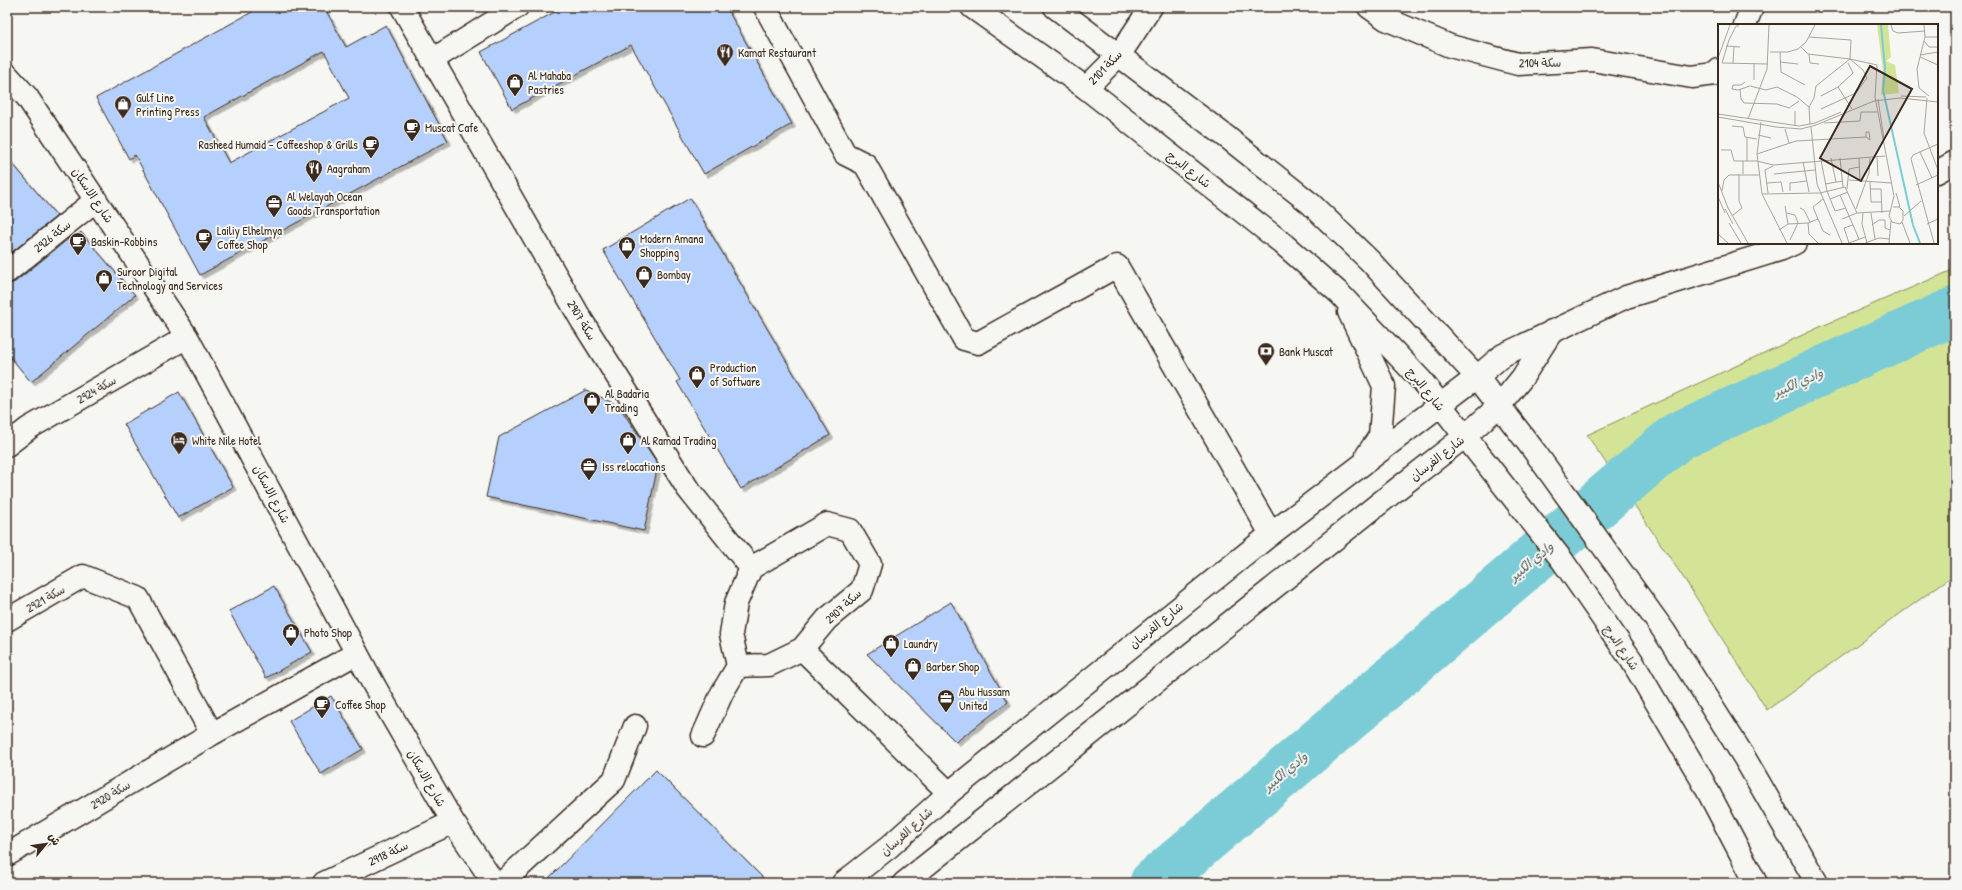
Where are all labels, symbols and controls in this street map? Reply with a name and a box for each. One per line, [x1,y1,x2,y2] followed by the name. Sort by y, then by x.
[1718,24,1938,244] inset map
[715,42,735,67] restaurant icon: Kamat Restaurant
[738,44,817,61] place label: Kamat Restaurant
[1084,46,1126,88] street label: سكة 2101
[1519,53,1561,71] street label: سكة 2104
[528,67,571,98] place label: Al Mahaba Pastries
[505,72,525,97] shop icon: Al Mahaba Pastries
[136,89,200,120] place label: Gulf Line Printing Press
[113,94,133,119] shop icon: Gulf Line Printing Press
[402,117,422,142] cafe icon: Muscat Cafe
[425,119,478,136] place label: Muscat Cafe
[361,134,381,159] cafe icon: Rasheed Humaid - Coffeeshop & Grills
[199,136,358,153] place label: Rasheed Humaid - Coffeeshop & Grills
[1163,146,1215,192] street label: شارع البرج
[304,158,324,183] restaurant icon: Aagraham
[327,160,370,177] place label: Aagraham
[67,164,118,227] street label: شارع الاسكان
[287,188,380,219] place label: Al Welayah Ocean Goods Transportation
[264,193,284,218] office icon: Al Welayah Ocean Goods Transportation
[30,216,74,256] street label: سكة 2926
[217,222,282,253] place label: Lailiy Elhelmya Coffee Shop
[194,227,214,252] cafe icon: Lailiy Elhelmya Coffee Shop
[640,230,703,261] place label: Modern Amana Shopping
[68,231,88,256] cafe icon: Baskin-Robbins
[91,233,158,250] place label: Baskin-Robbins
[617,235,637,260] shop icon: Modern Amana Shopping
[117,263,223,294] place label: Suroor Digital Technology and Services
[634,264,654,289] shop icon: Bombay
[657,266,691,283] place label: Bombay
[94,268,114,293] shop icon: Suroor Digital Technology and Services
[563,297,601,343] street label: سكة 2907
[1256,341,1276,366] bank icon: Bank Muscat
[1279,343,1334,360] place label: Bank Muscat
[710,359,761,390] place label: Production of Software
[1769,363,1826,403] water label: وادي الكبير
[687,364,707,389] shop icon: Production of Software
[1402,364,1449,415] street label: شارع البرج
[73,371,119,407] street label: سكة 2924
[605,385,649,416] place label: Al Badaria Trading
[582,390,602,415] shop icon: Al Badaria Trading
[169,430,189,455] hotel icon: White Nile Hotel
[618,430,638,455] shop icon: Al Ramad Trading
[1406,431,1468,486] street label: شارع الفرسان
[192,432,262,449] place label: White Nile Hotel
[641,432,716,449] place label: Al Ramad Trading
[579,456,599,481] office icon: Iss relocations
[602,458,666,475] place label: Iss relocations
[249,462,294,527] street label: شارع الاسكان
[1504,537,1558,587] water label: وادي الكبير
[22,580,68,616] street label: سكة 2921
[821,585,865,627] street label: سكة 2907
[1125,598,1187,653] street label: شارع الفرسان
[1600,621,1643,674] street label: شارع البرج
[281,622,301,647] shop icon: Photo Shop
[304,624,352,641] place label: Photo Shop
[881,633,901,658] shop icon: Laundry
[904,635,938,652] place label: Laundry
[903,656,923,681] shop icon: Barber Shop
[926,658,979,675] place label: Barber Shop
[959,683,1010,714] place label: Abu Hussam United
[936,688,956,713] office icon: Abu Hussam United
[312,694,332,719] cafe icon: Coffee Shop
[335,696,386,713] place label: Coffee Shop
[403,746,450,810] street label: شارع الاسكان
[1258,747,1312,797] water label: وادي الكبير
[87,775,133,813] street label: سكة 2920
[876,803,937,860] street label: شارع الفرسان
[26,824,66,864] north arrow
[46,830,64,848] text: ش
[365,836,411,870] street label: سكة 2918

